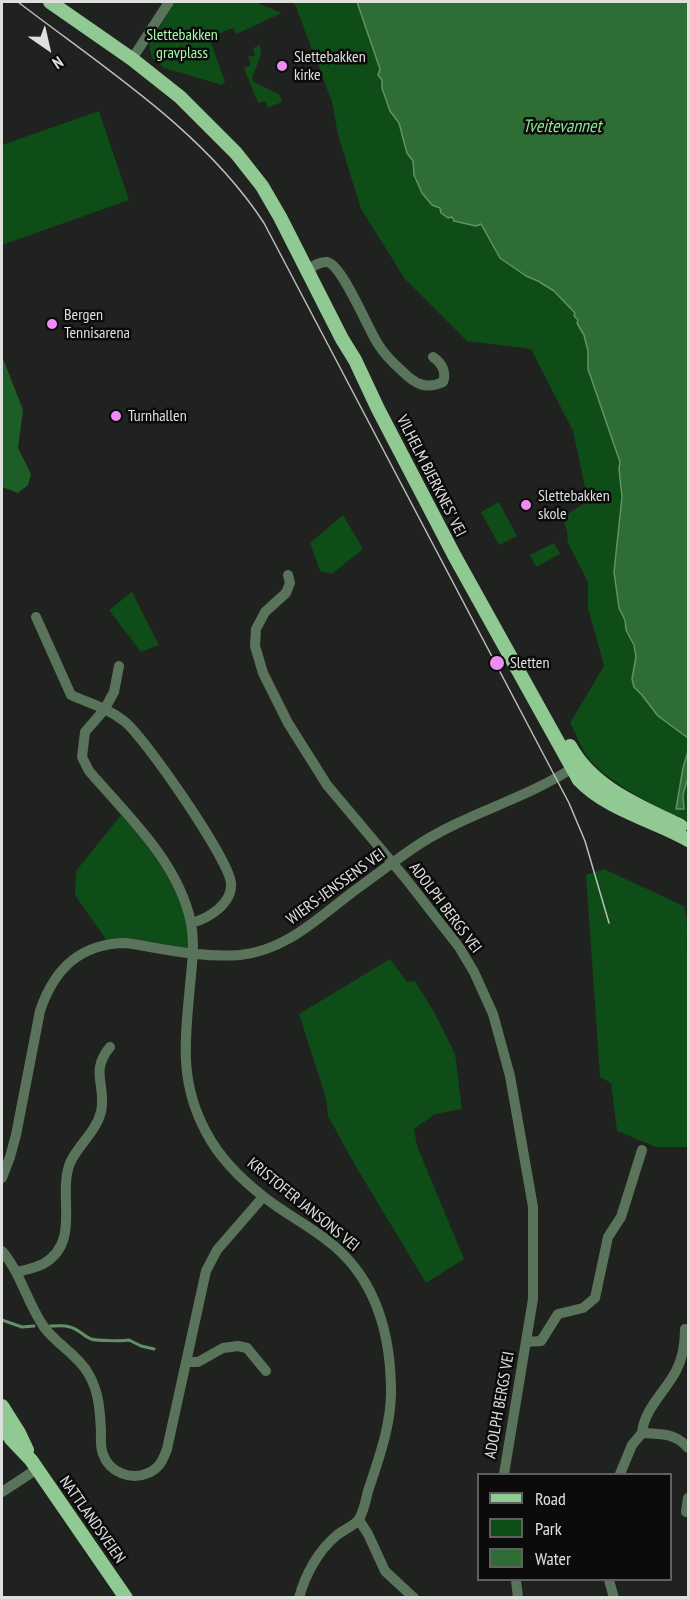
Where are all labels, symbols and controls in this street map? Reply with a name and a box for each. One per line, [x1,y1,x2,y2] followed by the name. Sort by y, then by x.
[18,18,78,78] north arrow
[146,25,218,63] park label: Slettebakken gravplass
[294,47,366,85] place label: Slettebakken kirke
[49,52,67,74] text: N
[275,59,289,73] marker: Slettebakken kirke
[523,116,601,138] water label: Tveitevannet
[64,305,130,343] place label: Bergen Tennisarena
[45,317,59,331] marker: Bergen Tennisarena
[128,406,187,426] place label: Turnhallen
[109,409,123,423] marker: Turnhallen
[392,412,470,540] street label: VILHELM BJERKNES' VEI
[538,486,610,524] place label: Slettebakken skole
[519,498,533,512] marker: Slettebakken skole
[510,653,549,673] place label: Sletten
[488,654,506,672] marker: Sletten
[283,845,389,929] street label: WIERS-JENSSENS VEI
[405,859,485,957] street label: ADOLPH BERGS VEI
[243,1154,363,1256] street label: KRISTOFER JANSONS VEI
[481,1350,519,1460] street label: ADOLPH BERGS VEI
[55,1473,129,1567] street label: NATTLANDSVEIEN
[477,1473,672,1581] legend
[535,1487,566,1510] text: Road
[535,1517,562,1540] text: Park
[535,1547,571,1570] text: Water

